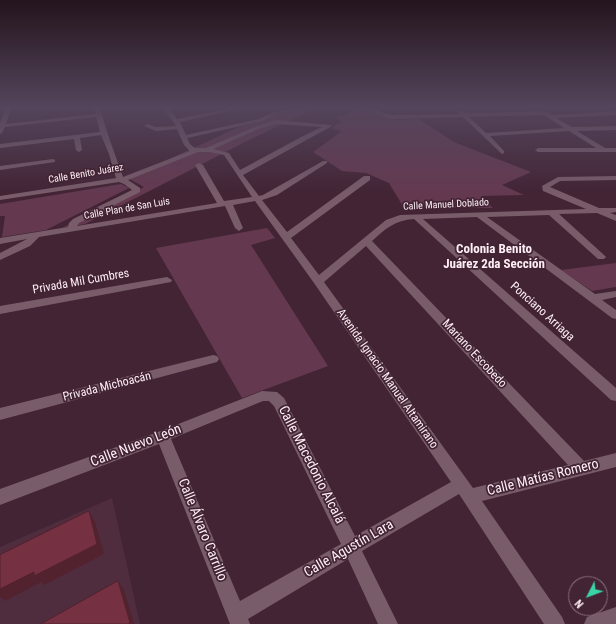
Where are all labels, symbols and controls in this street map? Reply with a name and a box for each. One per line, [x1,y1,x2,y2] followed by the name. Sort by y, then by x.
[48,161,124,187] street label: Calle Benito Juárez
[83,196,171,222] street label: Calle Plan de San Luis
[403,197,489,213] street label: Calle Manuel Doblado
[443,242,545,273] district label: Colonia Benito Juárez 2da Sección
[32,266,130,298] street label: Privada Mil Cumbres
[507,279,577,345] street label: Ponciano Arriaga
[333,306,441,452] street label: Avenida Ignacio Manuel Altamirano
[439,317,509,391] street label: Mariano Escobedo
[61,369,153,405] street label: Privada Michoacán
[274,403,348,527] street label: Calle Macedonio Alcalá
[88,421,184,471] street label: Calle Nuevo León
[485,456,601,500] street label: Calle Matías Romero
[174,476,230,584] street label: Calle Álvaro Carrillo
[301,517,397,581] street label: Calle Agustín Lara
[568,576,608,616] north arrow
[572,597,587,611] text: N

